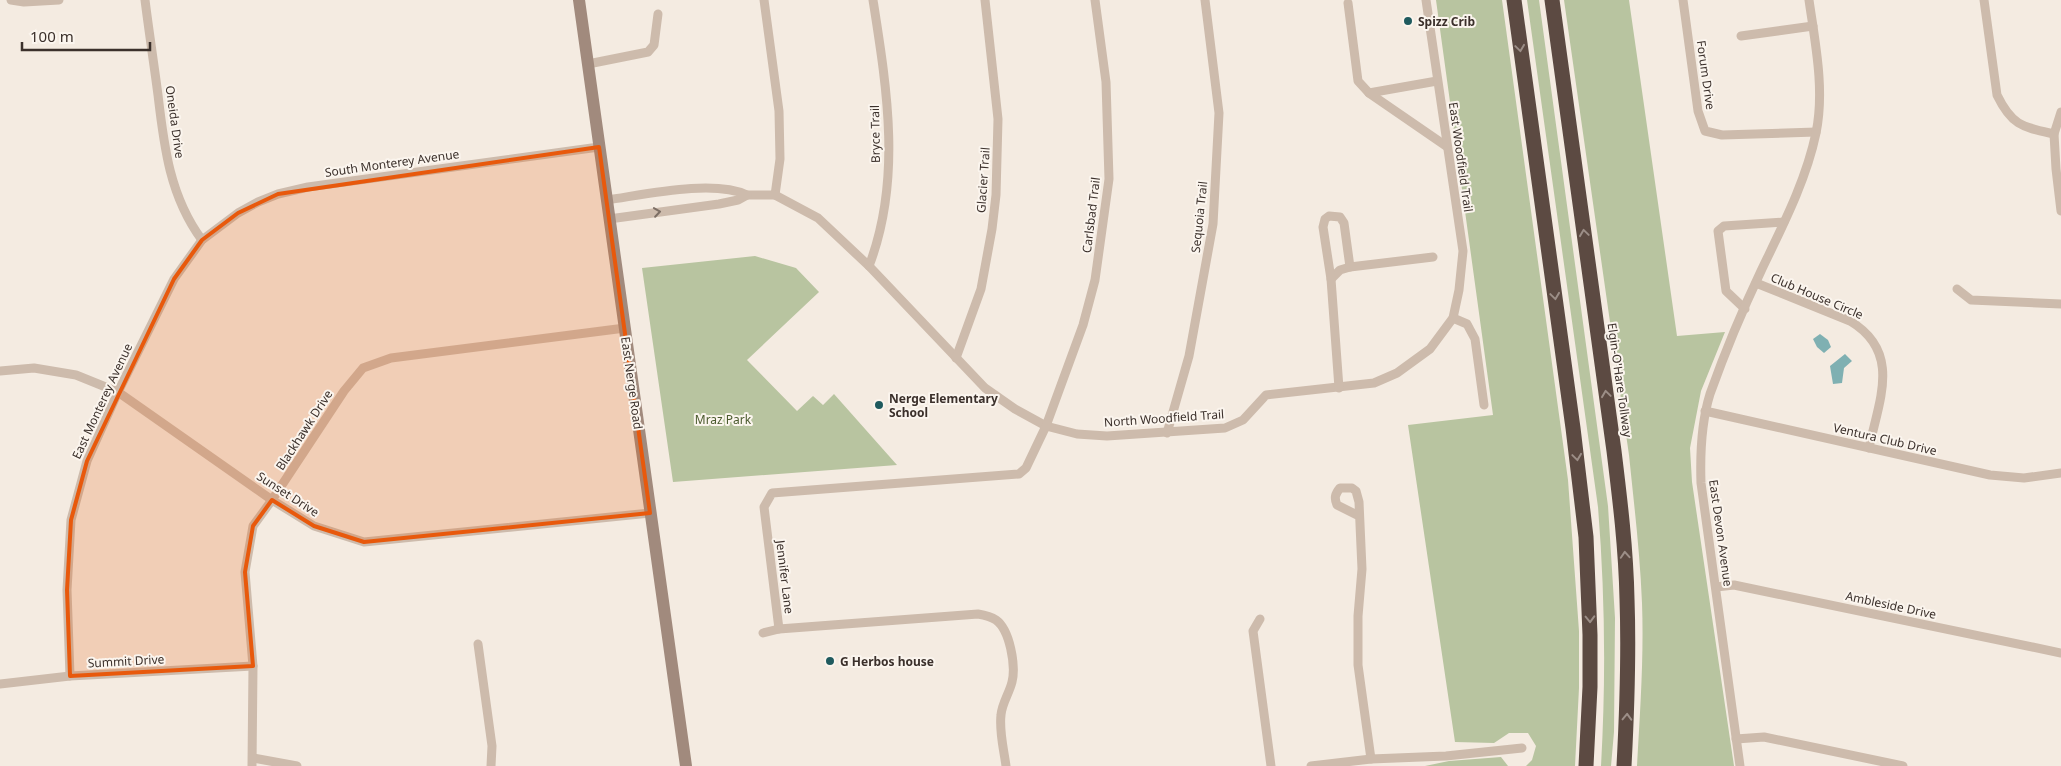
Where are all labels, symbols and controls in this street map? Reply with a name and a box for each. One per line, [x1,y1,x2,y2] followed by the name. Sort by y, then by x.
[1418,13,1475,30] place label: Spizz Crib
[1402,15,1414,27] marker: Spizz Crib
[22,20,150,52] scale bar
[30,26,74,46] text: 100 m
[1693,39,1719,111] street label: Forum Drive
[1515,44,1525,53] one-way arrow
[161,84,189,160] street label: Oneida Drive
[1445,101,1477,213] street label: East Woodfield Trail
[866,105,884,163] street label: Bryce Trail
[324,145,460,181] street label: South Monterey Avenue
[972,146,994,214] street label: Glacier Trail
[1078,176,1104,254] street label: Carlsbad Trail
[1187,180,1211,254] street label: Sequoia Trail
[653,207,662,217] one-way arrow
[1579,228,1590,236] one-way arrow
[1768,269,1866,323] street label: Club House Circle
[1549,292,1559,300] one-way arrow
[1604,322,1637,439] street label: Elgin-O'Hare Tollway
[617,336,647,430] street label: East Nerge Road
[68,340,136,462] street label: East Monterey Avenue
[272,386,336,473] street label: Blackhawk Drive
[1602,389,1612,398] one-way arrow
[889,390,998,421] place label: Nerge Elementary School
[873,399,885,411] marker: Nerge Elementary School
[1103,405,1225,431] street label: North Woodfield Trail
[695,411,752,428] park label: Mraz Park
[1832,419,1939,459] street label: Ventura Club Drive
[1571,453,1582,461] one-way arrow
[254,468,323,521] street label: Sunset Drive
[1705,478,1737,588] street label: East Devon Avenue
[772,538,798,615] street label: Jennifer Lane
[1619,551,1630,559] one-way arrow
[1844,587,1938,623] street label: Ambleside Drive
[1584,615,1595,623] one-way arrow
[87,650,165,671] street label: Summit Drive
[840,653,934,670] place label: G Herbos house
[824,655,836,667] marker: G Herbos house
[1621,713,1632,721] one-way arrow

